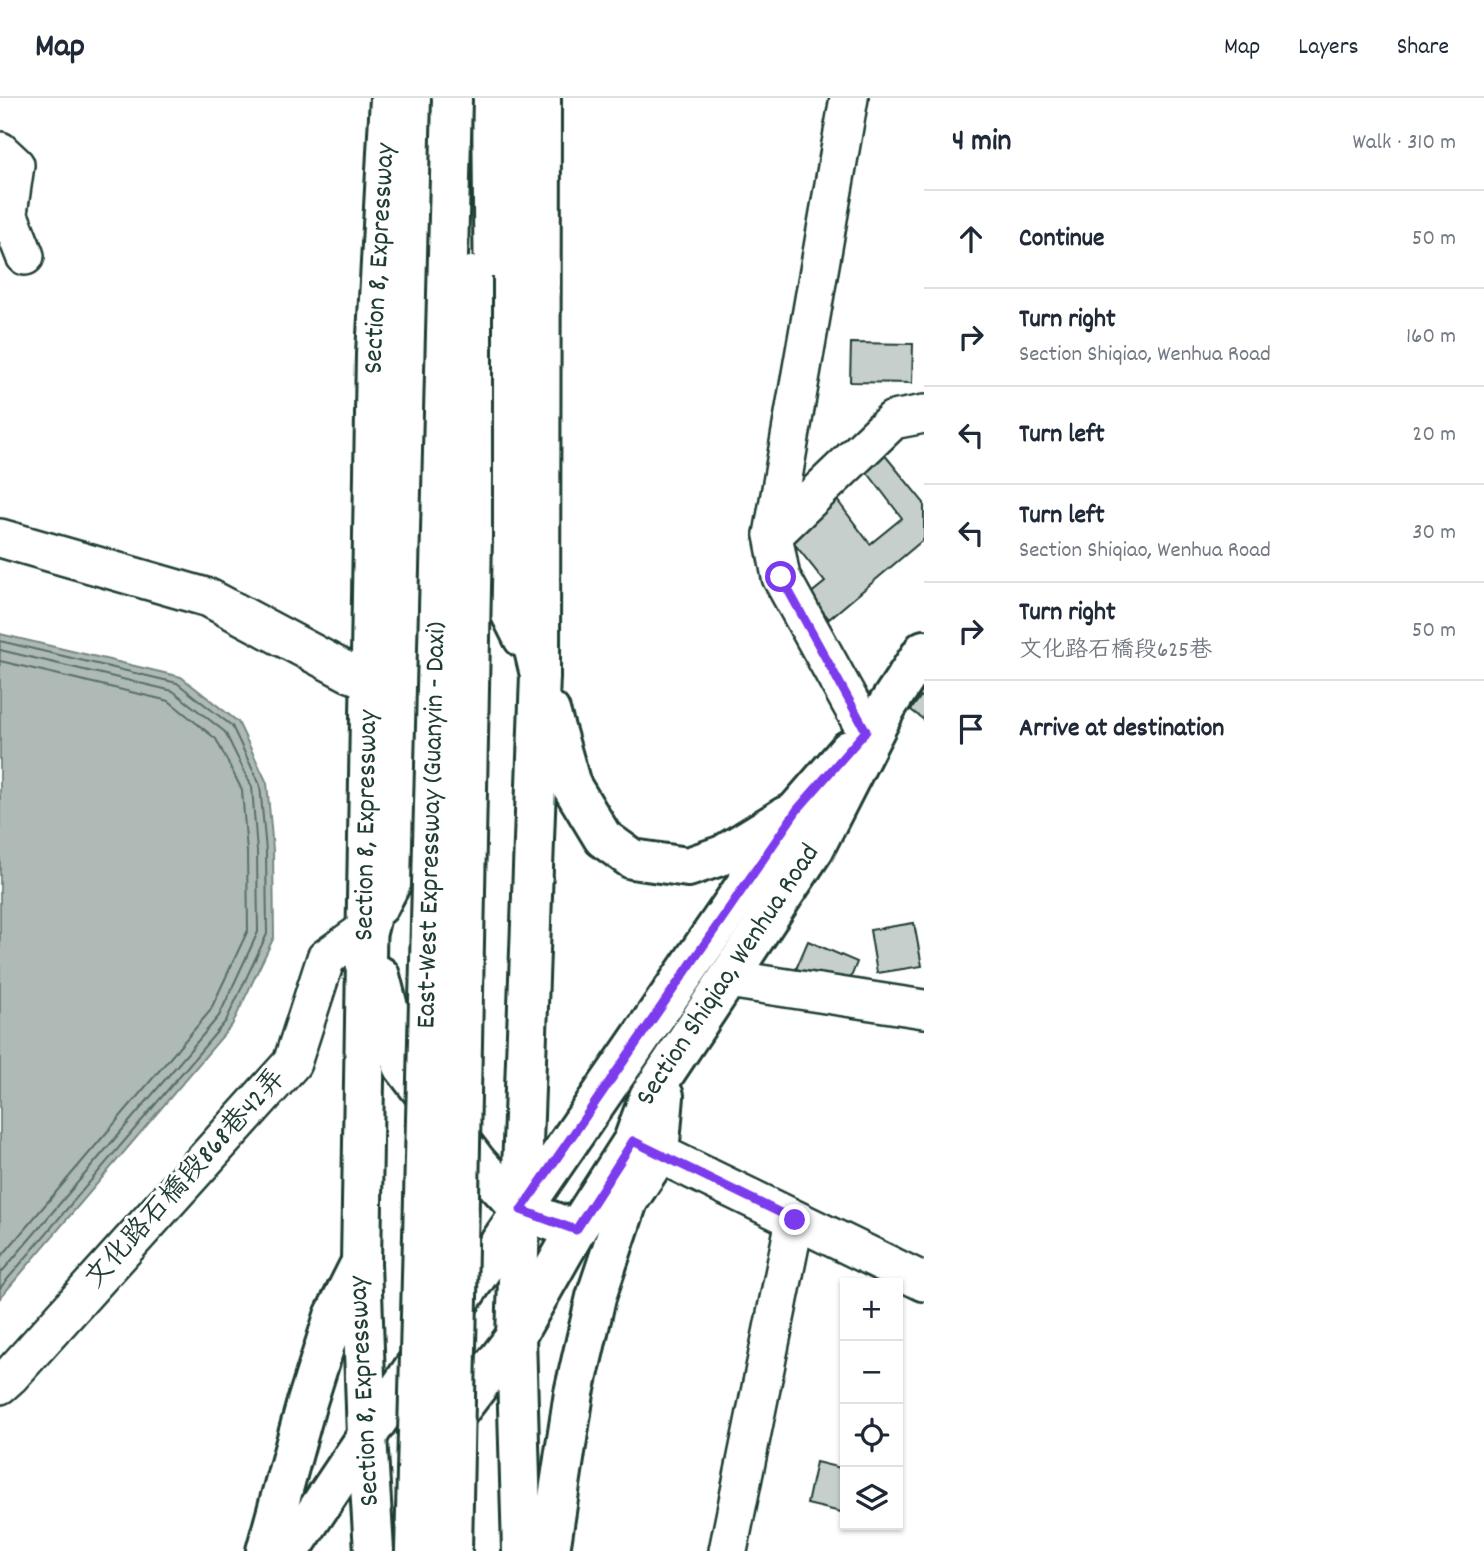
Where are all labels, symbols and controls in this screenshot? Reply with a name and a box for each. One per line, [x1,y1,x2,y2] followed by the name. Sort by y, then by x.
[35,25,85,72] text: Map
[1224,31,1260,65] text: Map
[1298,31,1359,65] text: Layers
[1397,31,1449,65] text: Share
[952,122,1011,165] text: 4 min
[1352,127,1456,160] text: Walk · 310 m
[356,141,408,374] street label: Section 8, Expressway
[952,220,990,258] icon: ahead
[1019,221,1104,258] text: Continue
[1412,223,1456,256] text: 50 m
[1019,302,1116,339] text: Turn right
[952,318,990,356] icon: right
[1406,321,1456,354] text: 160 m
[1019,339,1271,372] text: Section Shiqiao, Wenhua Road
[952,416,990,454] icon: left
[1019,417,1105,454] text: Turn left
[1412,419,1456,452] text: 20 m
[1019,498,1105,535] text: Turn left
[952,514,990,552] icon: left
[1412,517,1456,550] text: 30 m
[1019,535,1271,568] text: Section Shiqiao, Wenhua Road
[765,561,796,592] route start
[1019,595,1116,632] text: Turn right
[952,612,990,650] icon: right
[1412,615,1456,648] text: 50 m
[408,621,459,1029] street label: East-West Expressway (Guanyin - Daxi)
[1019,635,1212,668] text: 文化路石橋段625巷
[346,709,390,941] street label: Section 8, Expressway
[952,710,990,748] icon: arrive
[1019,711,1224,748] text: Arrive at destination
[628,837,831,1111] street label: Section Shiqiao, Wenhua Road
[77,1061,297,1299] street label: 文化路石橋段868巷42弄
[779,1204,810,1235] route end
[340,1274,392,1507] street label: Section 8, Expressway
[840,1278,903,1530] map controls
[840,1278,903,1341] button: +
[840,1341,903,1404] button: −
[840,1404,903,1467] button: locate
[840,1467,903,1530] button: layers

